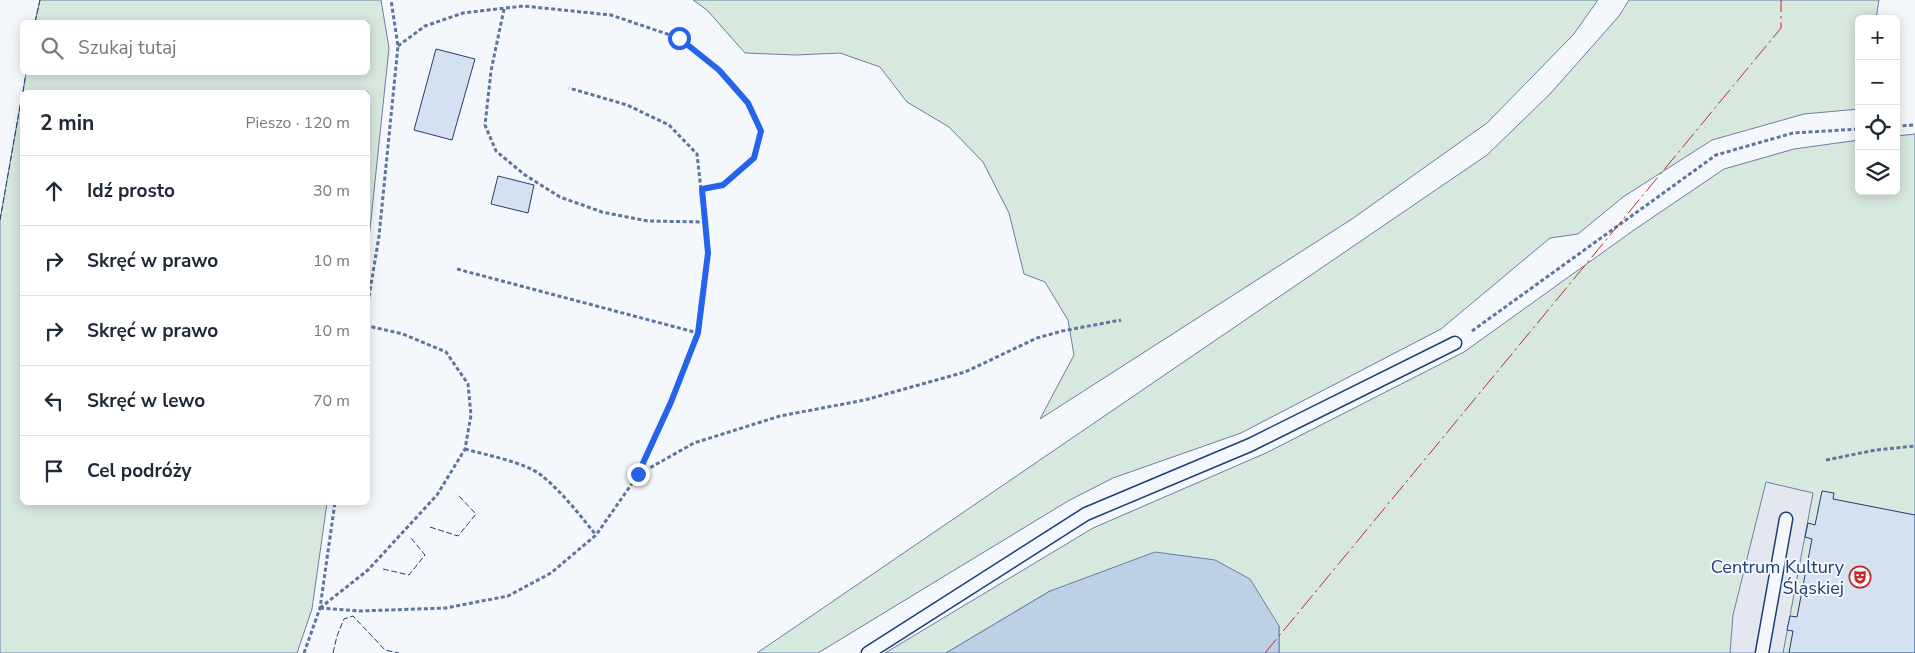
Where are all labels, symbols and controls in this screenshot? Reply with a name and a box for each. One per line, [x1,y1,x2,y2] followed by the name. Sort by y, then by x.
[1855,15,1900,195] map controls
[1855,15,1900,60] button: +
[20,20,370,75] search box
[668,27,691,50] route start
[38,34,66,62] icon: search
[78,35,177,61] text: Szukaj tutaj
[1855,60,1900,105] button: −
[1855,105,1900,150] button: locate
[40,109,94,137] text: 2 min
[245,112,350,134] text: Pieszo · 120 m
[1855,150,1900,195] button: layers
[40,177,68,205] icon: ahead
[87,178,175,204] text: Idź prosto
[313,180,350,202] text: 30 m
[40,247,68,275] icon: right
[87,248,218,274] text: Skręć w prawo
[313,250,350,272] text: 10 m
[40,317,68,345] icon: right
[87,318,218,344] text: Skręć w prawo
[313,320,350,342] text: 10 m
[40,387,68,415] icon: left
[87,388,205,414] text: Skręć w lewo
[313,390,350,412] text: 70 m
[40,457,68,485] icon: arrive
[87,458,191,484] text: Cel podróży
[627,463,650,486] route end
[1711,555,1845,600] place label: Centrum Kultury Śląskiej
[1848,565,1872,589] theatre icon: Centrum Kultury Śląskiej

